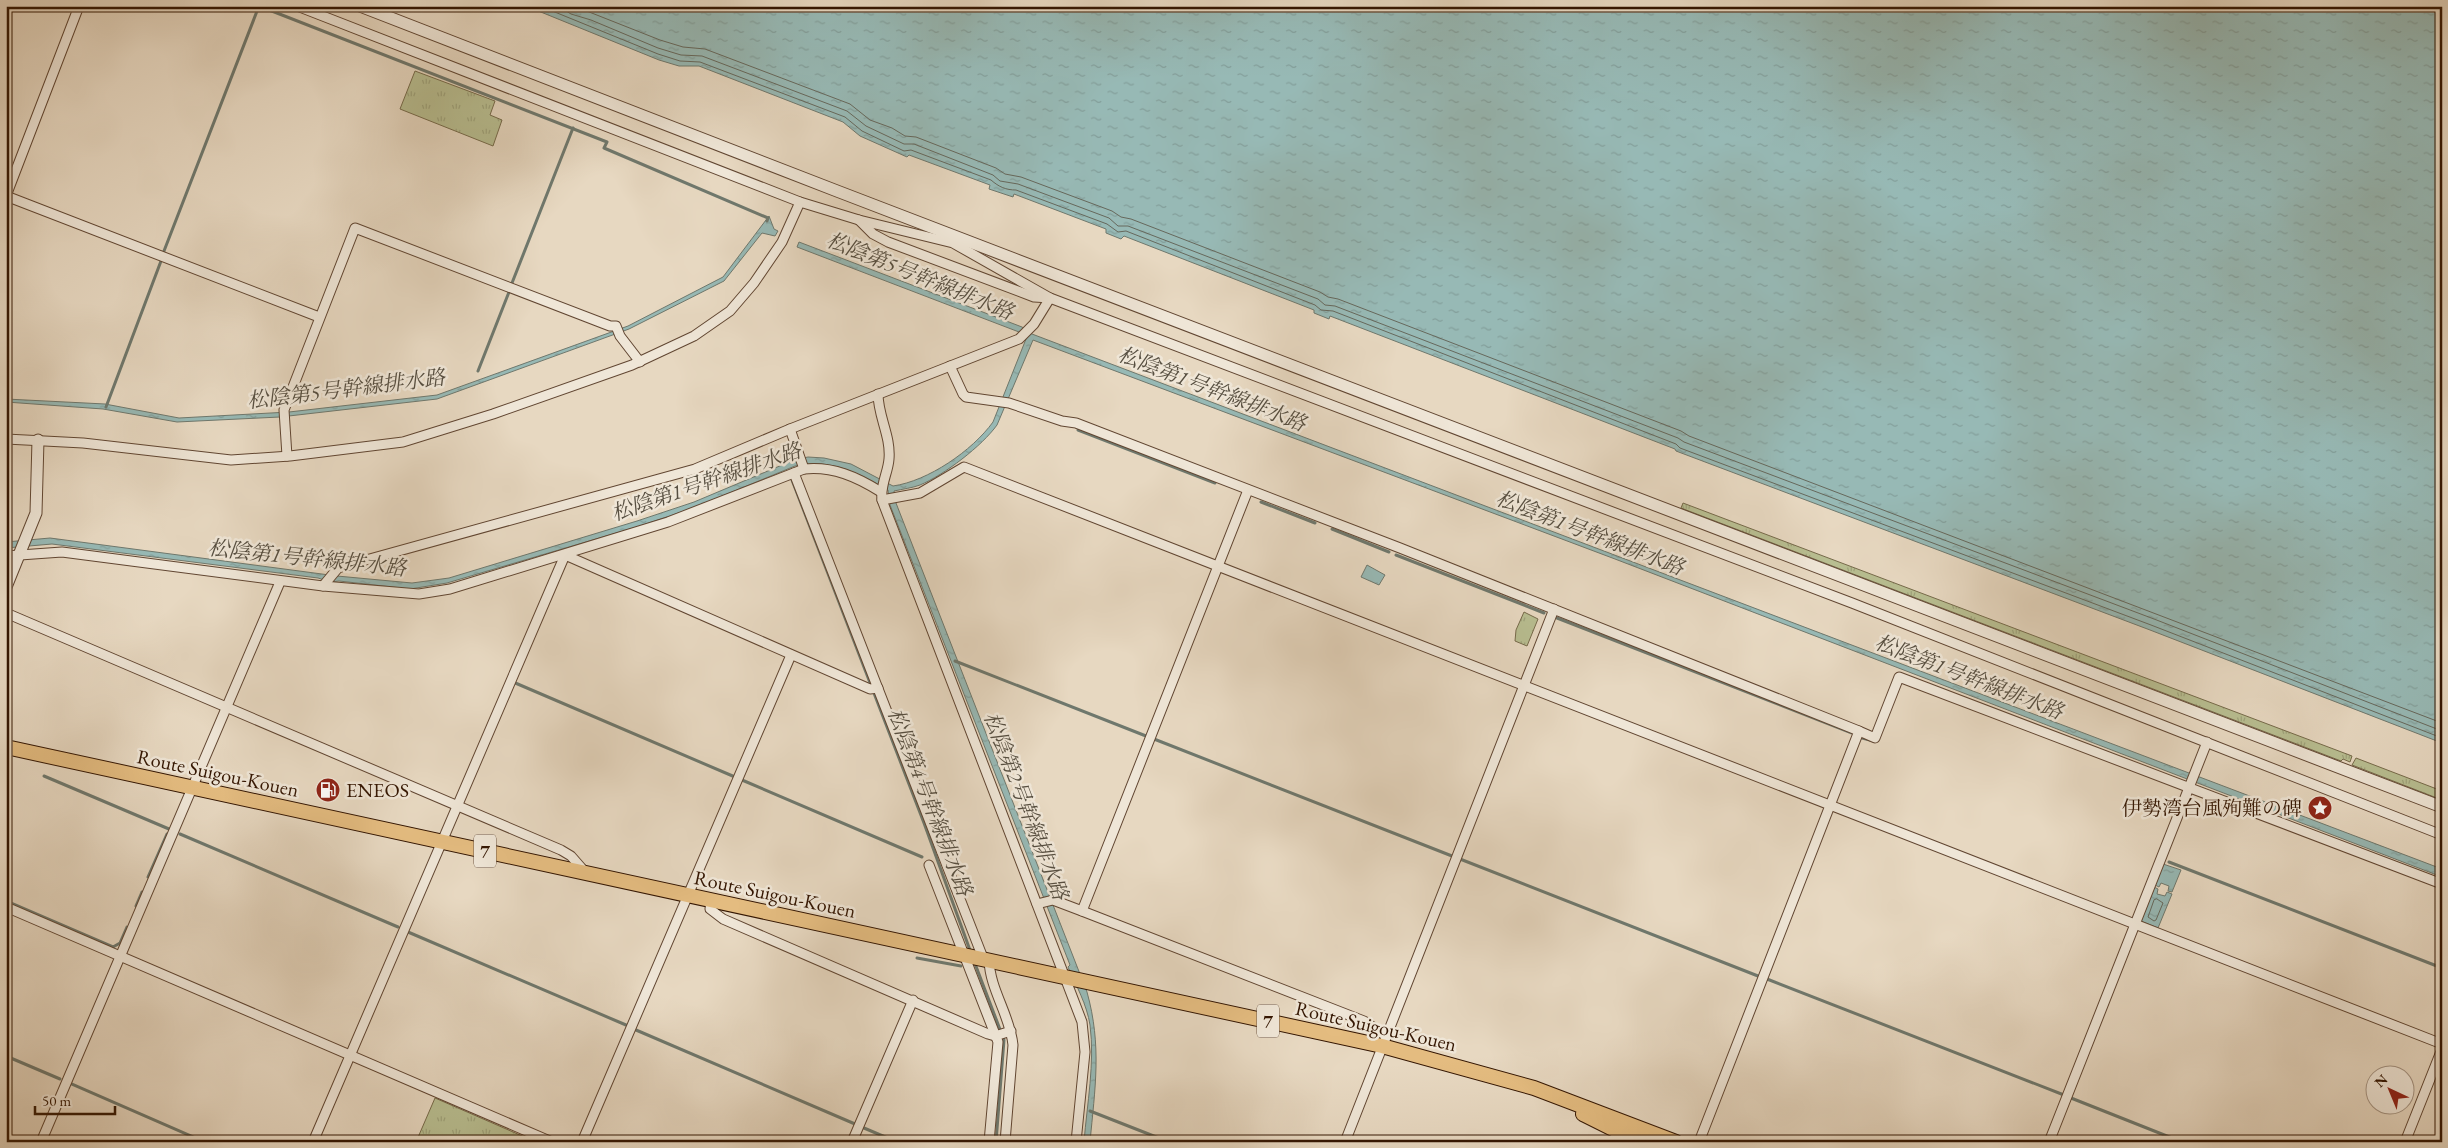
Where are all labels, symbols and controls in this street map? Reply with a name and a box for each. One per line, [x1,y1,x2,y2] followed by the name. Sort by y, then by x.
[823,226,1019,326] water label: 松陰第5号幹線排水路
[1114,340,1312,438] water label: 松陰第1号幹線排水路
[245,363,448,414] water label: 松陰第5号幹線排水路
[607,436,806,527] water label: 松陰第1号幹線排水路
[1492,484,1690,582] water label: 松陰第1号幹線排水路
[207,534,409,582] water label: 松陰第1号幹線排水路
[1871,628,2069,726] water label: 松陰第1号幹線排水路
[882,704,979,901] water label: 松陰第4号幹線排水路
[978,708,1075,905] water label: 松陰第2号幹線排水路
[135,743,302,803] street label: Route Suigou-Kouen
[315,777,341,803] fuel station icon: ENEOS
[346,777,409,803] place label: ENEOS
[2122,795,2302,821] place label: 伊勢湾台風殉難の碑
[2307,795,2333,821] place icon: 伊勢湾台風殉難の碑
[474,834,496,868] road number: 7
[692,864,859,924] street label: Route Suigou-Kouen
[1293,995,1460,1057] street label: Route Suigou-Kouen
[1257,1004,1279,1038] road number: 7
[2366,1066,2416,1116] north arrow
[2371,1070,2392,1091] text: N
[35,1083,115,1115] scale bar
[42,1091,71,1110] text: 50 m

